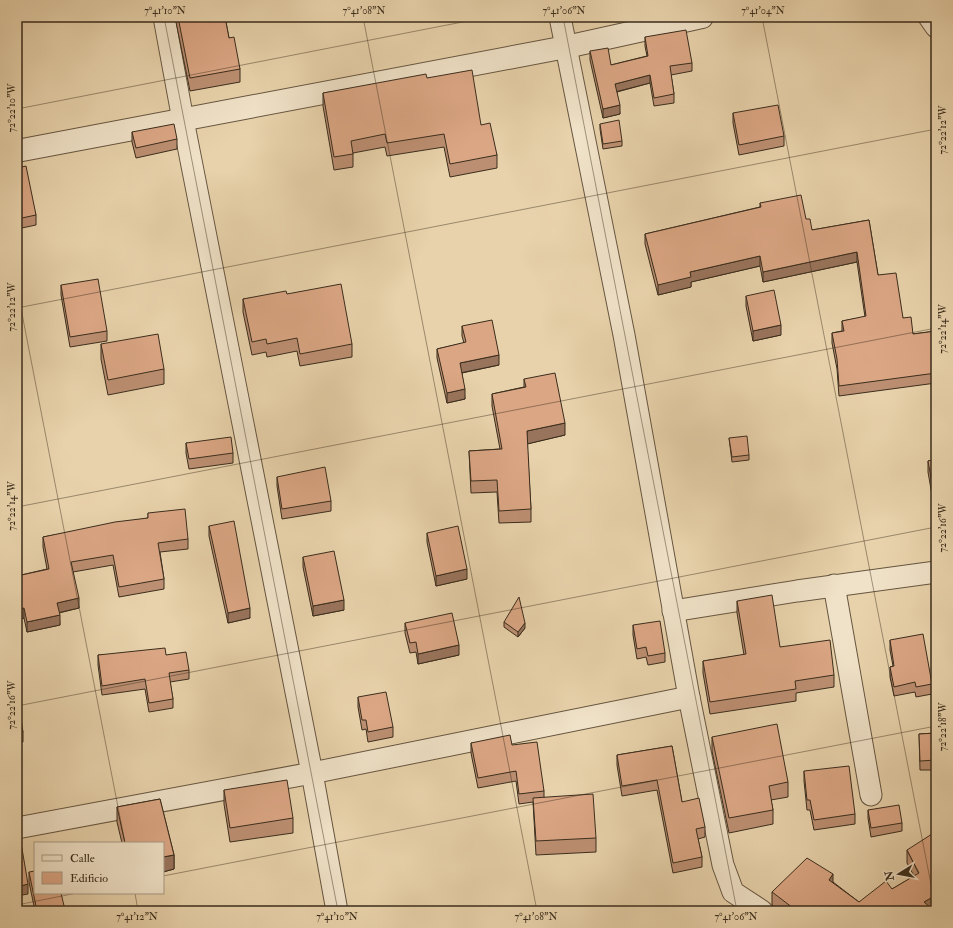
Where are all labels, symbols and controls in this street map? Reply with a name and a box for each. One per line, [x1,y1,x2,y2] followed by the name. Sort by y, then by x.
[144,5,186,17] text: 7°41'10"N
[343,5,385,17] text: 7°41'08"N
[542,5,586,17] text: 7°41'06"N
[741,5,785,17] text: 7°41'04"N
[6,83,18,133] text: 72°22'10"W
[937,105,949,155] text: 72°22'12"W
[6,282,18,332] text: 72°22'12"W
[937,303,949,354] text: 72°22'14"W
[6,480,18,531] text: 72°22'14"W
[937,503,949,553] text: 72°22'16"W
[6,680,18,730] text: 72°22'16"W
[937,702,949,751] text: 72°22'18"W
[34,842,164,894] legend
[70,851,95,866] text: Calle
[879,854,919,894] north arrow
[882,869,897,883] text: N
[70,871,108,886] text: Edificio
[116,911,158,923] text: 7°41'12"N
[316,911,358,923] text: 7°41'10"N
[515,911,557,923] text: 7°41'08"N
[714,911,758,923] text: 7°41'06"N

